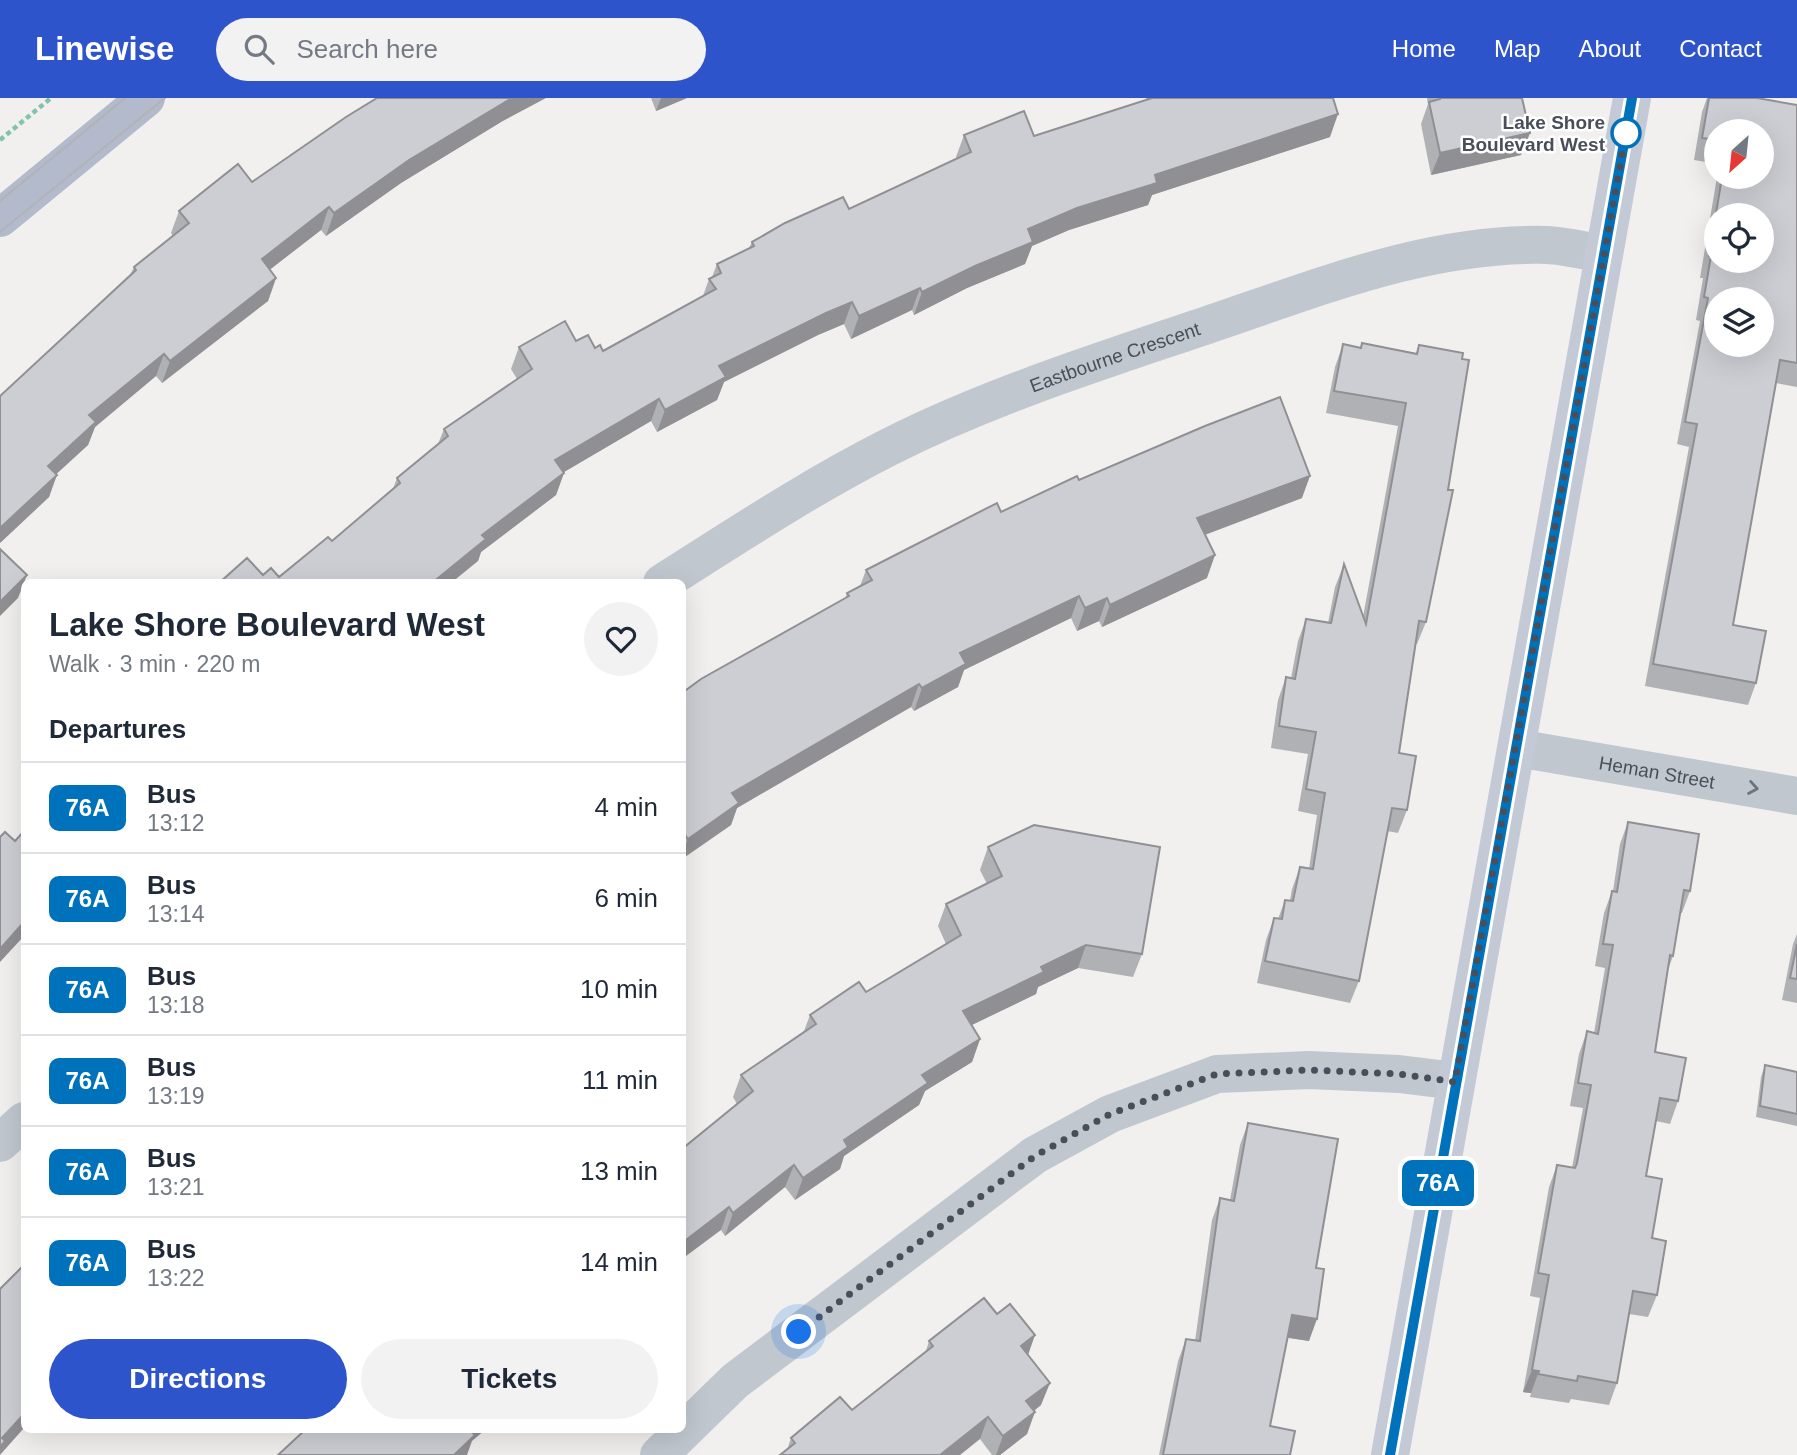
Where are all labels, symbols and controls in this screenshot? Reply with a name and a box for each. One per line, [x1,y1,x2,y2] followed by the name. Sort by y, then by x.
[216,18,706,81] search box
[35,30,174,67] text: Linewise
[240,30,278,68] icon: search
[296,34,438,64] text: Search here
[1392,35,1456,62] text: Home
[1494,35,1541,62] text: Map
[1579,35,1641,62] text: About
[1679,35,1762,62] text: Contact
[1462,112,1606,155] place label: Lake Shore Boulevard West
[1611,118,1641,148] marker: Lake Shore Boulevard West
[1704,119,1774,189] north arrow
[1704,119,1774,357] map controls
[1704,203,1774,273] button: locate
[1704,287,1774,357] button: layers
[1027,318,1203,397] street label: Eastbourne Crescent
[584,602,658,676] button: heart
[49,606,485,643] text: Lake Shore Boulevard West
[49,651,260,677] text: Walk · 3 min · 220 m
[49,714,186,744] text: Departures
[1597,752,1717,793] street label: Heman Street
[147,779,196,809] text: Bus
[1747,780,1759,795] one-way arrow
[594,792,658,822] text: 4 min
[65,794,110,821] text: 76A
[147,810,205,836] text: 13:12
[147,870,196,900] text: Bus
[594,883,658,913] text: 6 min
[65,885,110,912] text: 76A
[147,901,205,927] text: 13:14
[147,961,196,991] text: Bus
[580,974,658,1004] text: 10 min
[65,976,110,1003] text: 76A
[147,992,205,1018] text: 13:18
[147,1052,196,1082] text: Bus
[582,1065,658,1095] text: 11 min
[65,1067,110,1094] text: 76A
[147,1083,205,1109] text: 13:19
[147,1143,196,1173] text: Bus
[580,1156,658,1186] text: 13 min
[65,1158,110,1185] text: 76A
[1398,1160,1478,1206] line badge: 76A
[1416,1169,1460,1196] text: 76A
[147,1174,205,1200] text: 13:21
[147,1234,196,1264] text: Bus
[580,1247,658,1277] text: 14 min
[65,1249,110,1276] text: 76A
[147,1265,205,1291] text: 13:22
[781,1314,816,1349] your location
[49,1339,347,1419] button: Directions
[361,1339,658,1419] button: Tickets

